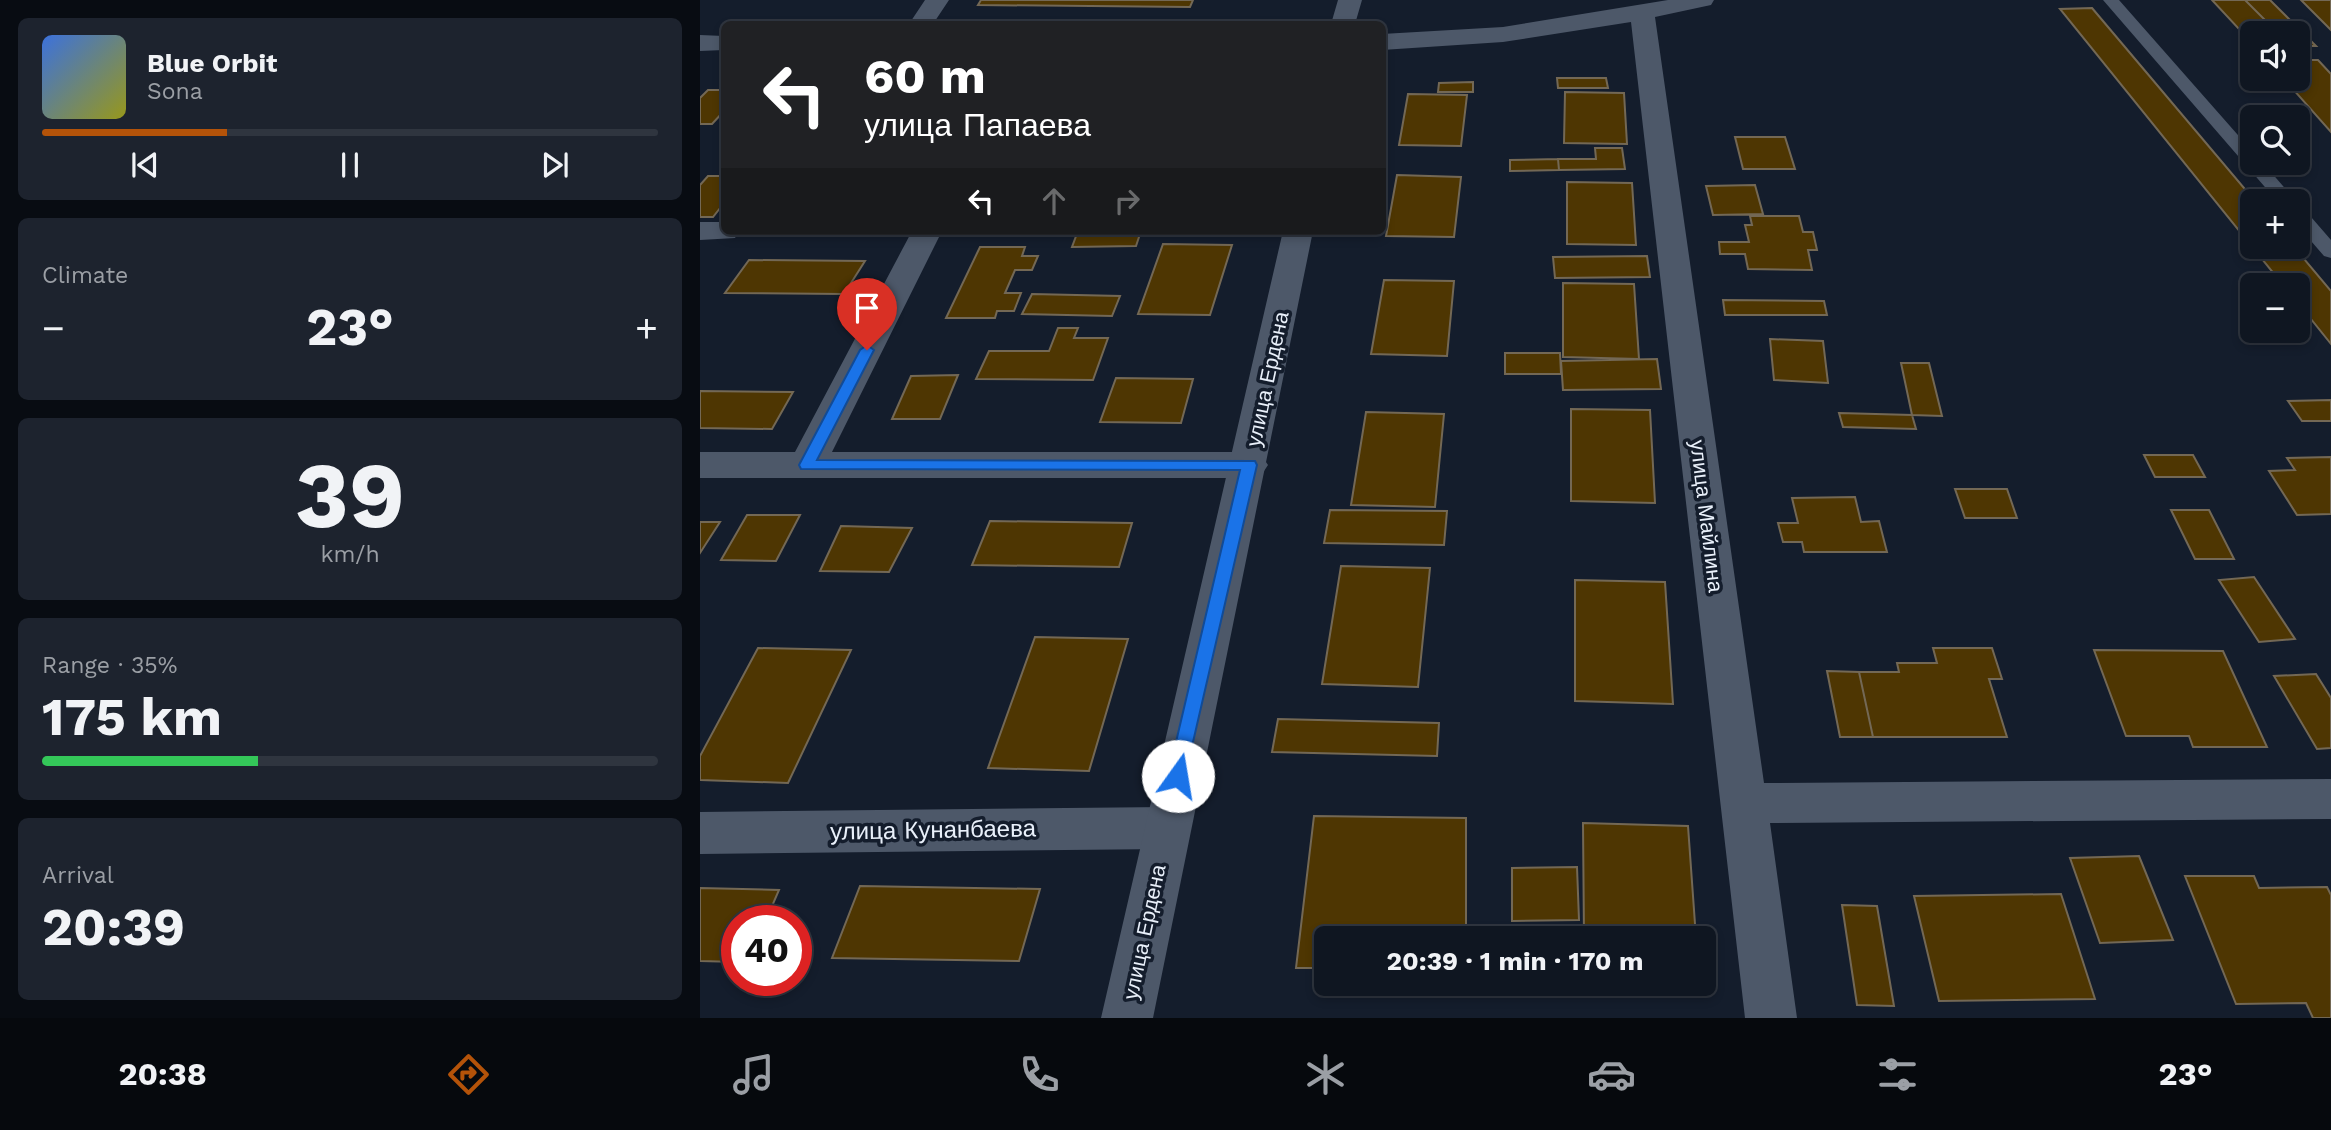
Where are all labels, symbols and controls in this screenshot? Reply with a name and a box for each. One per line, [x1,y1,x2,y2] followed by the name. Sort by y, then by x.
[2240,21,2310,343] map controls
[2240,21,2310,91] button: sound
[864,47,986,105] text: 60 m
[147,48,277,78] text: Blue Orbit
[749,49,840,140] icon: left
[147,78,203,105] text: Sona
[2240,105,2310,175] button: search
[864,106,1091,144] text: улица Папаева
[126,146,164,184] icon: previous
[331,146,369,184] icon: pause
[536,146,574,184] icon: next
[962,182,1000,220] icon: left
[1035,182,1073,220] icon: ahead
[1108,182,1146,220] icon: right
[2240,189,2310,259] button: +
[42,262,128,289] text: Climate
[2240,273,2310,343] button: −
[837,278,897,350] pin
[848,289,886,327] icon: arrive
[306,297,394,358] text: 23°
[42,306,65,350] text: −
[635,306,658,350] text: +
[1240,309,1294,449] street label: улица Ердена
[1685,438,1729,594] street label: улица Майлина
[295,442,405,549] text: 39
[320,541,380,568] text: km/h
[42,652,177,679] text: Range · 35%
[42,687,222,748] text: 175 km
[1141,739,1215,813] position arrow
[830,814,1037,846] street label: улица Кунанбаева
[42,862,114,889] text: Arrival
[1117,862,1171,1002] street label: улица Ердена
[42,897,185,958] text: 20:39
[721,905,812,996] speed limit sign: 40
[1387,946,1643,976] text: 20:39 · 1 min · 170 m
[444,1050,493,1099] icon: directions
[729,1050,778,1099] icon: music
[1015,1050,1064,1099] icon: phone
[1301,1050,1350,1099] icon: climate
[1587,1050,1636,1099] icon: car
[1873,1050,1922,1099] icon: filters
[118,1055,207,1093] text: 20:38
[2159,1055,2212,1093] text: 23°

